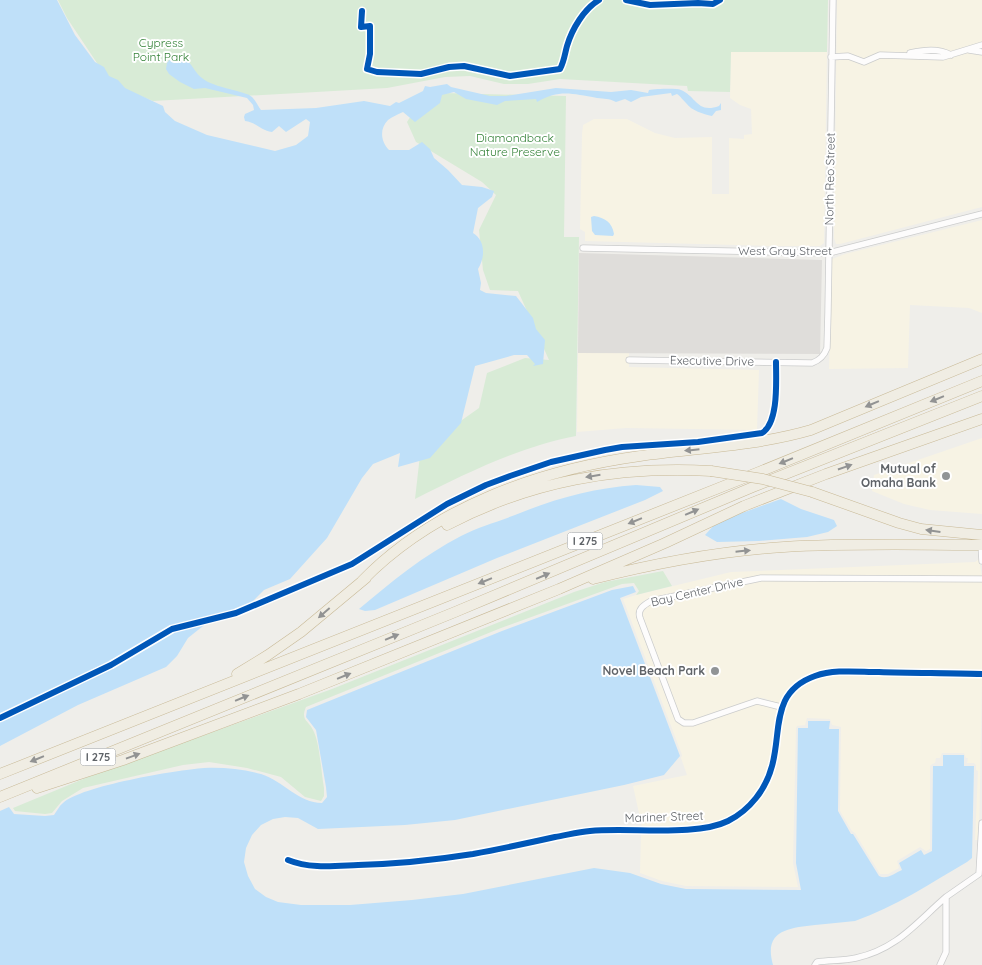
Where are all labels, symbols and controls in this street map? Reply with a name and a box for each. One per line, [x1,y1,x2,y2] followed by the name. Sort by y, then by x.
[133,35,189,64] park label: Cypress Point Park
[470,130,560,159] park label: Diamondback Nature Preserve
[821,132,838,226] street label: North Reo Street
[738,243,832,258] street label: West Gray Street
[670,352,754,369] street label: Executive Drive
[930,396,944,404] one-way arrow
[864,400,879,408] one-way arrow
[684,446,700,454] one-way arrow
[778,457,793,465] one-way arrow
[861,461,937,490] place label: Mutual of Omaha Bank
[838,463,853,471] one-way arrow
[940,470,952,482] marker: Mutual of Omaha Bank
[585,472,601,480] one-way arrow
[685,508,700,516] one-way arrow
[628,518,643,525] one-way arrow
[925,527,941,535] one-way arrow
[568,532,602,550] road number: I 275
[736,547,752,555] one-way arrow
[536,571,550,579] one-way arrow
[649,574,745,609] street label: Bay Center Drive
[477,578,492,586] one-way arrow
[318,607,331,618] one-way arrow
[385,633,400,641] one-way arrow
[602,663,705,678] place label: Novel Beach Park
[709,665,721,677] marker: Novel Beach Park
[337,672,352,679] one-way arrow
[235,694,250,702] one-way arrow
[80,749,116,766] road number: I 275
[126,752,141,760] one-way arrow
[29,755,44,763] one-way arrow
[624,808,704,825] street label: Mariner Street

